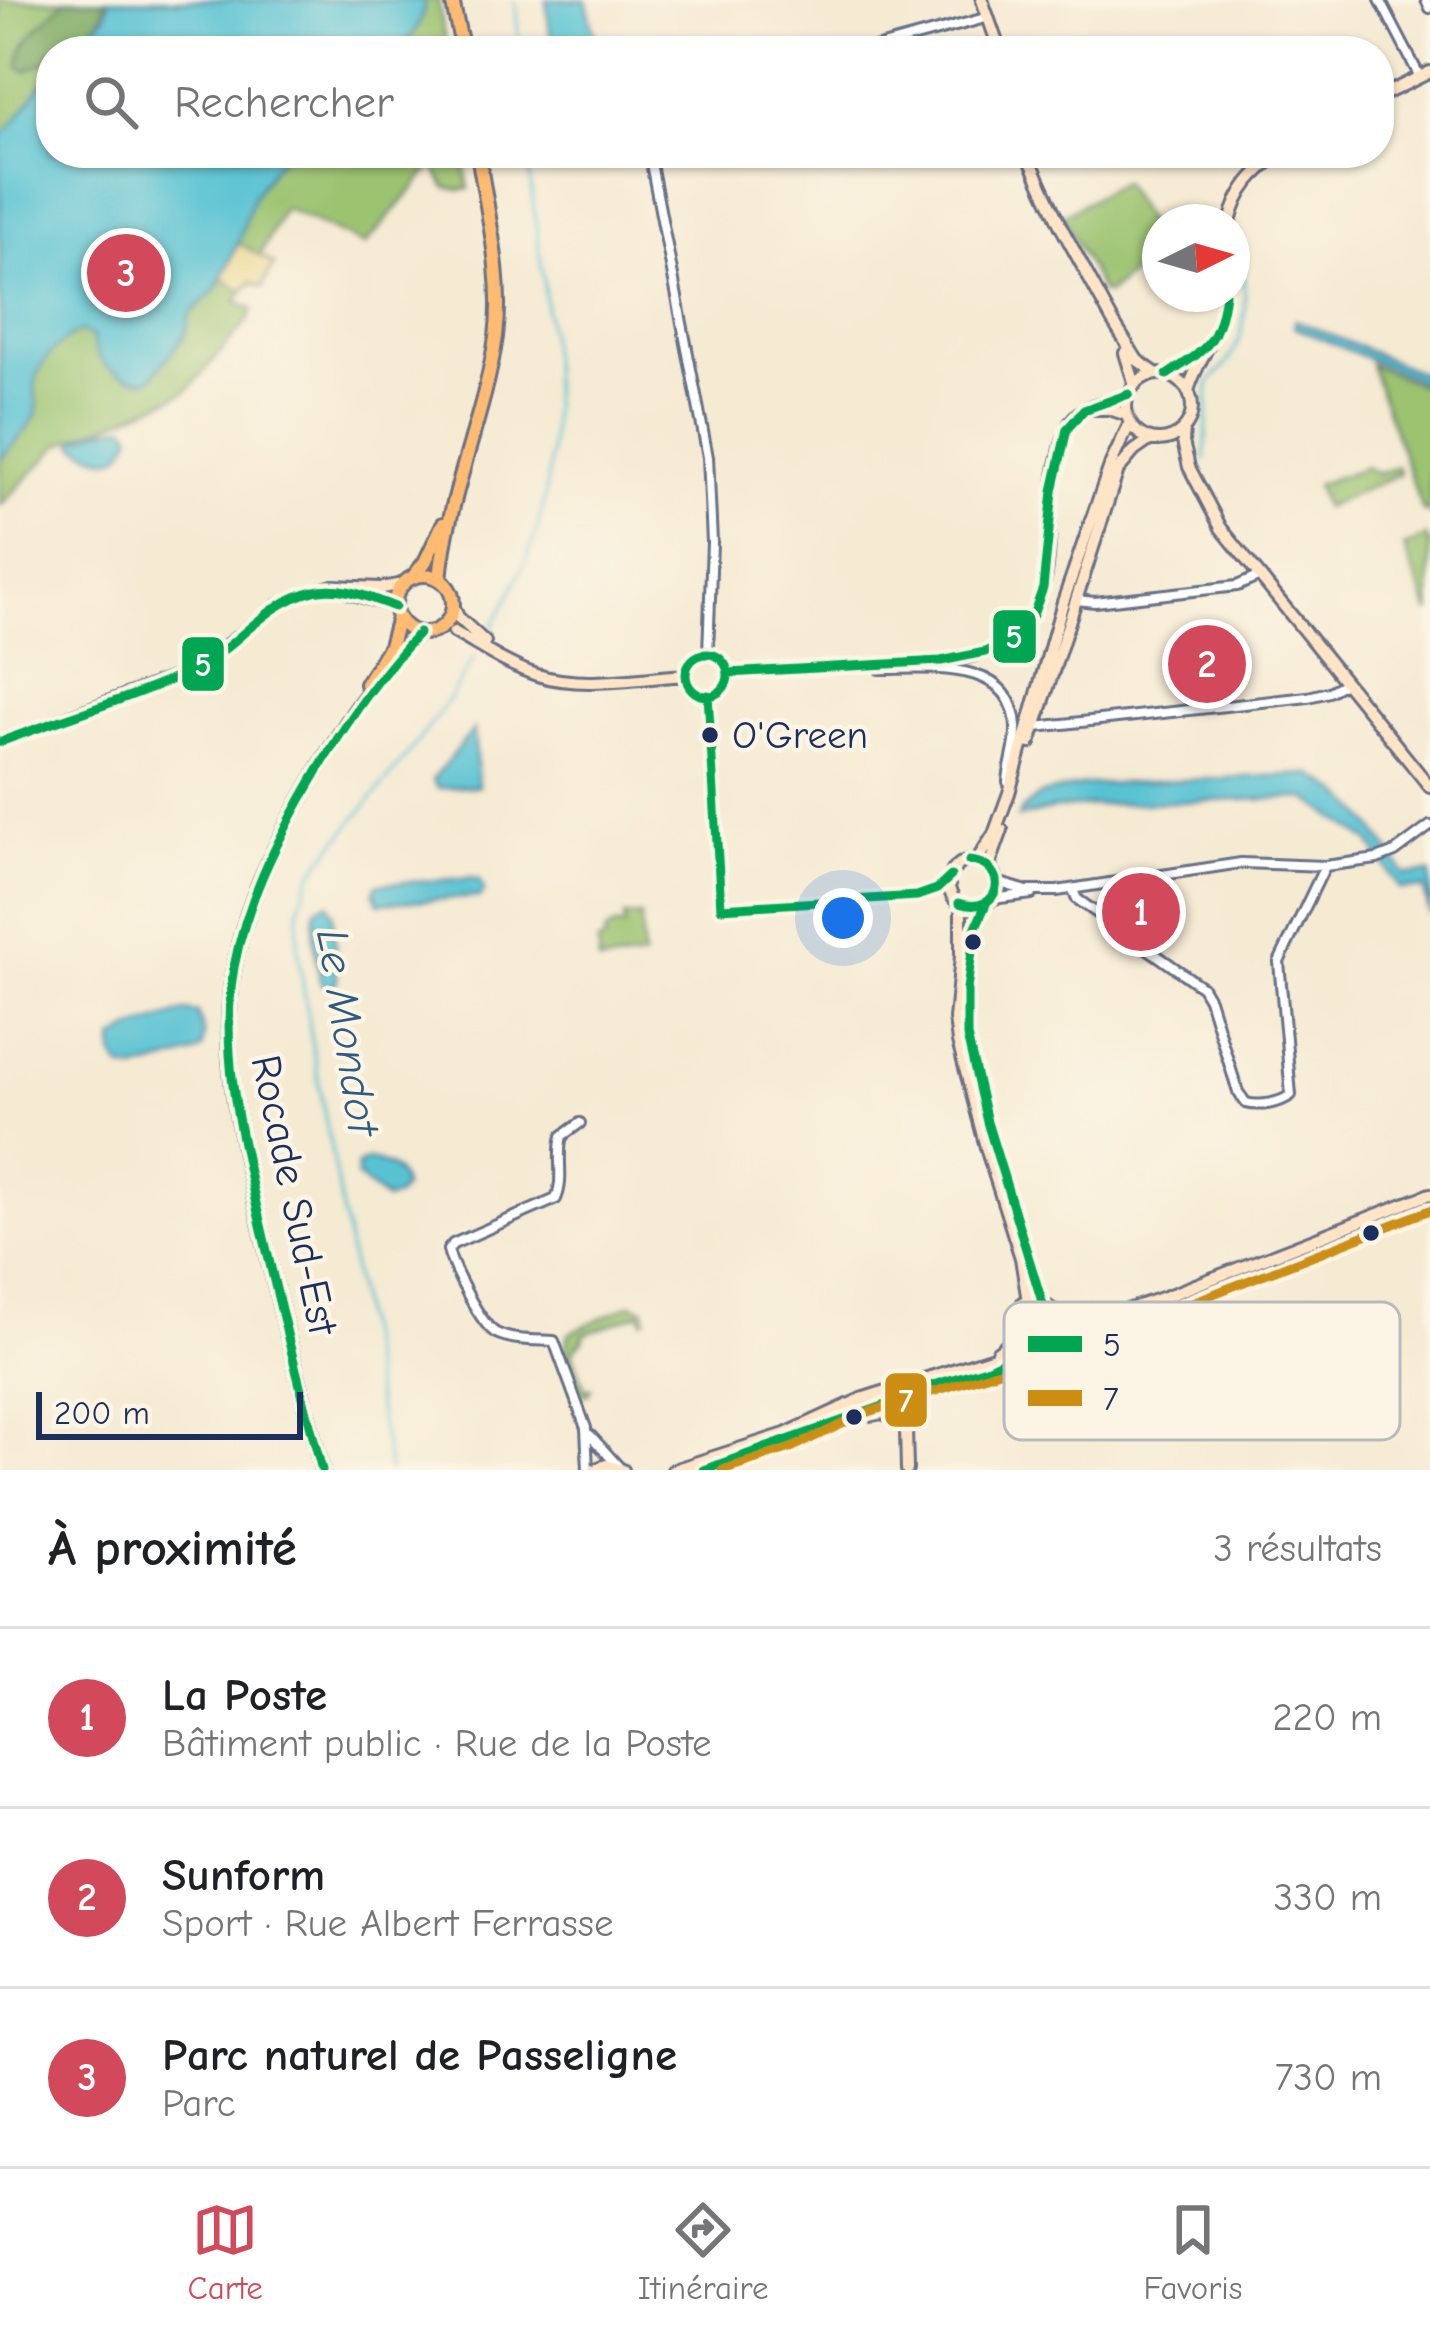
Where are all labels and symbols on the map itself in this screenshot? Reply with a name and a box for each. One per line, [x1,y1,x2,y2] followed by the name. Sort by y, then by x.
[1142,204,1250,312] north arrow
[87,228,165,318] pin: 3
[991,608,1038,665] line badge: 5
[1005,618,1023,656] text: 5
[1168,619,1246,709] pin: 2
[180,635,226,693] line badge: 5
[194,646,212,684] text: 5
[732,713,868,758] place label: O'Green
[699,724,721,746] marker: O'Green
[1102,867,1180,957] pin: 1
[813,888,873,948] your location
[306,925,390,1142] water label: Le Mondot
[962,931,984,953] unlabelled marker
[240,1051,348,1341] street label: Rocade Sud-Est
[1360,1222,1382,1244] unlabelled marker
[1004,1302,1400,1440] legend
[1103,1326,1121,1364] text: 5
[883,1371,929,1429] line badge: 7
[1103,1380,1119,1418] text: 7
[899,1382,914,1420] text: 7
[36,1386,303,1439] scale bar
[843,1406,865,1428] unlabelled marker

